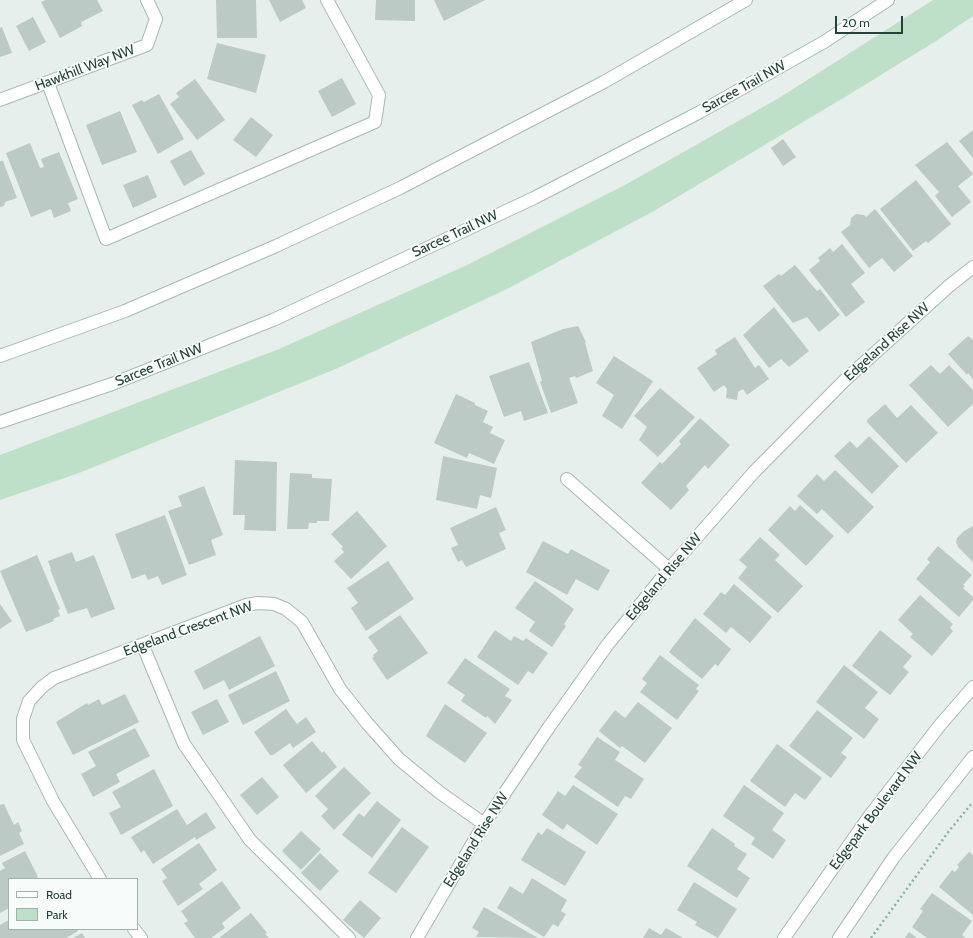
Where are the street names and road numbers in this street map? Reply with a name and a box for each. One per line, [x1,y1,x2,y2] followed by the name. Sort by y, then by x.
[33,41,137,95] street label: Hawkhill Way NW
[699,57,789,117] street label: Sarcee Trail NW
[409,207,501,261] street label: Sarcee Trail NW
[841,299,933,385] street label: Edgeland Rise NW
[113,340,205,390] street label: Sarcee Trail NW
[623,530,705,624] street label: Edgeland Rise NW
[121,598,255,660] street label: Edgeland Crescent NW
[826,749,926,873] street label: Edgepark Boulevard NW
[440,789,512,891] street label: Edgeland Rise NW

